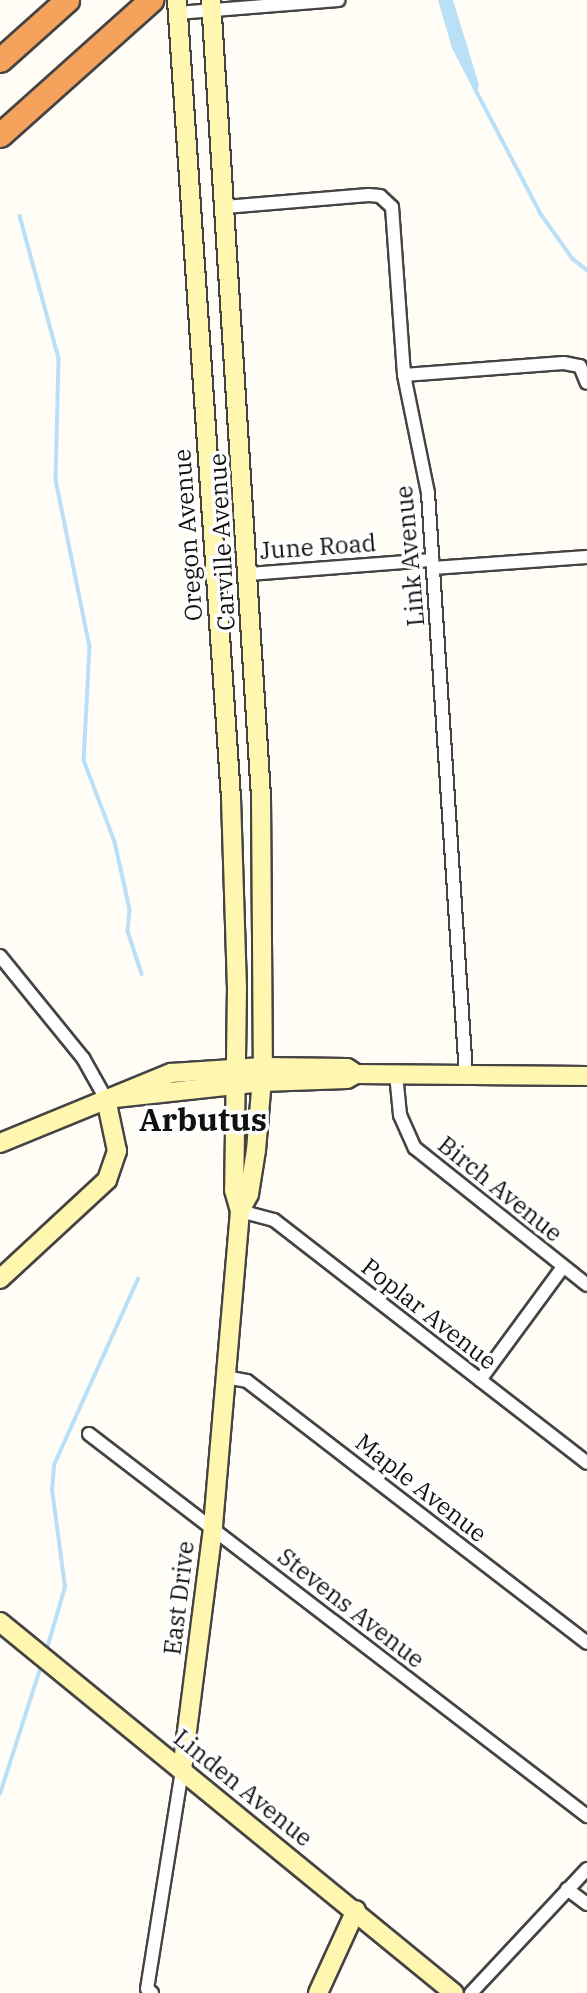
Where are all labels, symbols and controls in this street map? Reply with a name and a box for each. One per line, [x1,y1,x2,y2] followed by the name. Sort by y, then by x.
[168,448,208,622] street label: Oregon Avenue
[203,453,241,631] street label: Carville Avenue
[390,484,430,628] street label: Link Avenue
[259,529,377,565] street label: June Road
[139,1100,267,1138] district label: Arbutus
[432,1130,568,1248] street label: Birch Avenue
[356,1252,502,1376] street label: Poplar Avenue
[350,1428,492,1548] street label: Maple Avenue
[158,1539,200,1657] street label: East Drive
[272,1542,430,1674] street label: Stevens Avenue
[168,1723,318,1853] street label: Linden Avenue

